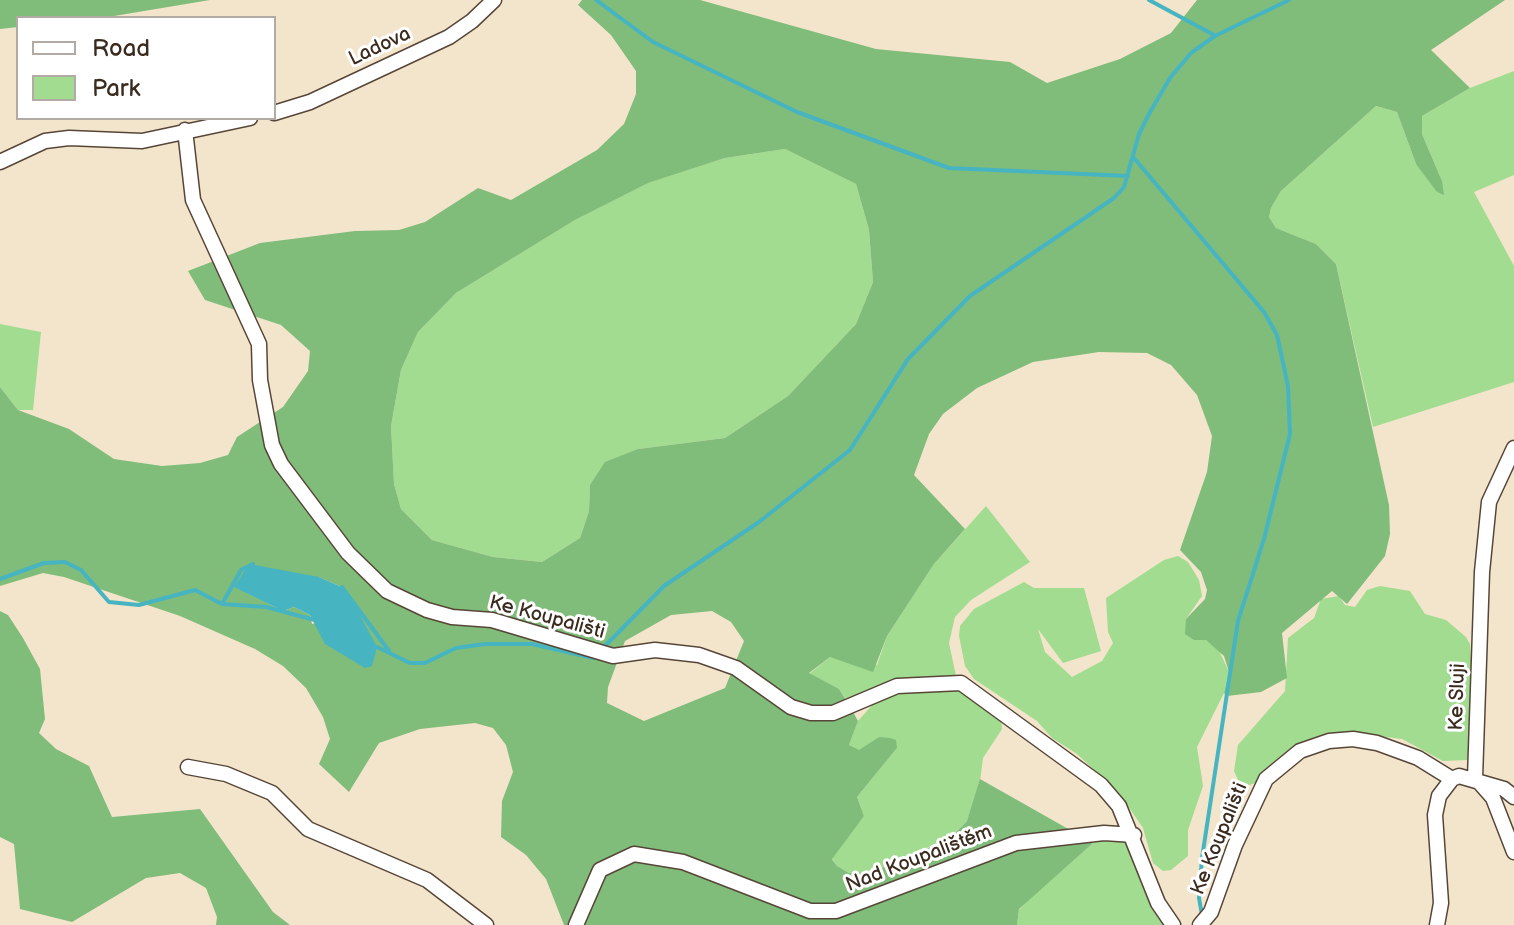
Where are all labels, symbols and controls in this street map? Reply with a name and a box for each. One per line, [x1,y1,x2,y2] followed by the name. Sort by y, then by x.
[16,16,276,120] legend
[345,22,415,72] street label: Ladova
[92,34,150,63] text: Road
[92,74,140,103] text: Park
[486,591,608,645] street label: Ke Koupališti
[1445,663,1471,731] street label: Ke Sluji
[1187,779,1253,899] street label: Ke Koupališti
[843,820,995,898] street label: Nad Koupalištěm

